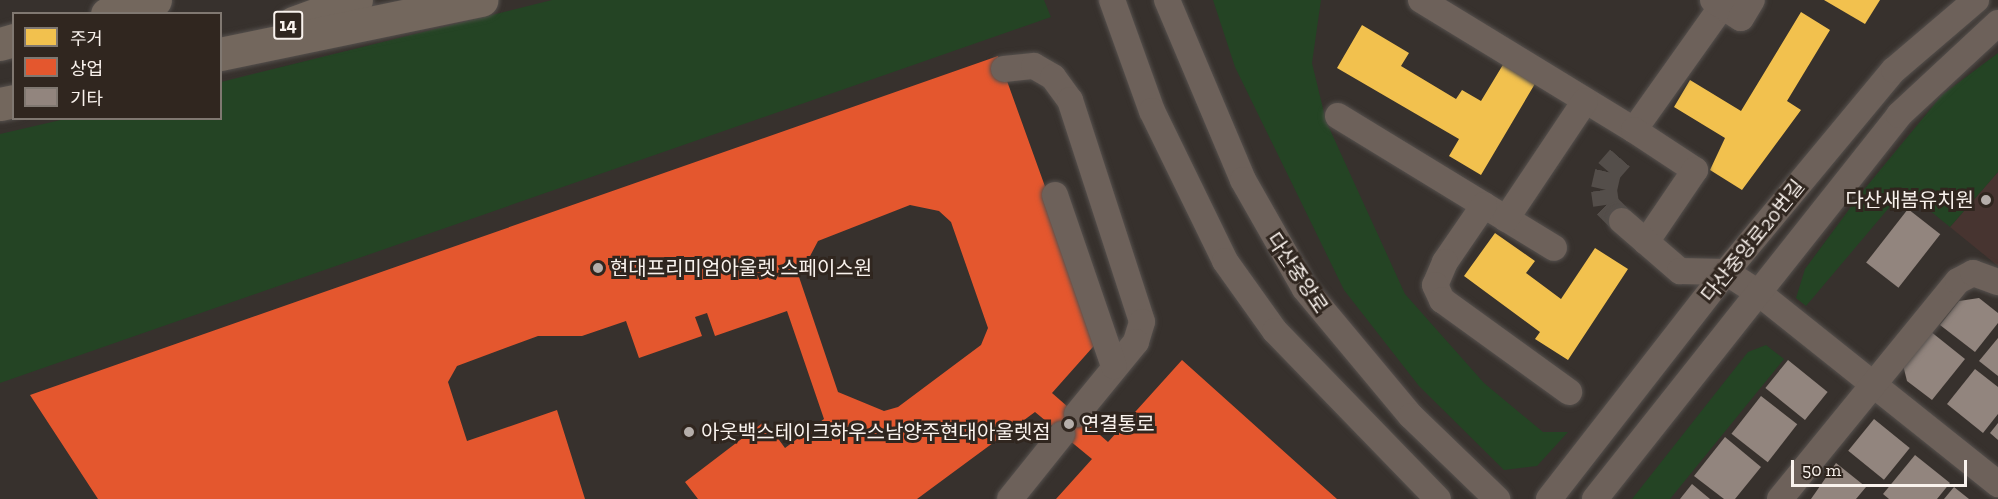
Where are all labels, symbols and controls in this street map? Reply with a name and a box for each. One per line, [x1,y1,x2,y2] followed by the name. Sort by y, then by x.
[273,10,303,40] road number: 14
[12,12,222,120] legend
[70,28,103,50] text: 주거
[70,58,103,80] text: 상업
[70,88,103,110] text: 기타
[1696,175,1810,307] street label: 다산중앙로20번길
[1845,188,1974,212] place label: 다산새봄유치원
[1979,193,1993,207] marker: 다산새봄유치원
[1261,228,1333,318] street label: 다산중앙로
[610,256,872,280] place label: 현대프리미엄아울렛 스페이스원
[591,261,605,275] marker: 현대프리미엄아울렛 스페이스원
[1081,412,1155,436] place label: 연결통로
[1062,417,1076,431] marker: 연결통로
[701,420,1051,444] place label: 아웃백스테이크하우스남양주현대아울렛점
[682,425,696,439] marker: 아웃백스테이크하우스남양주현대아울렛점
[1794,448,1970,486] scale bar
[1802,459,1841,481] text: 50 m

